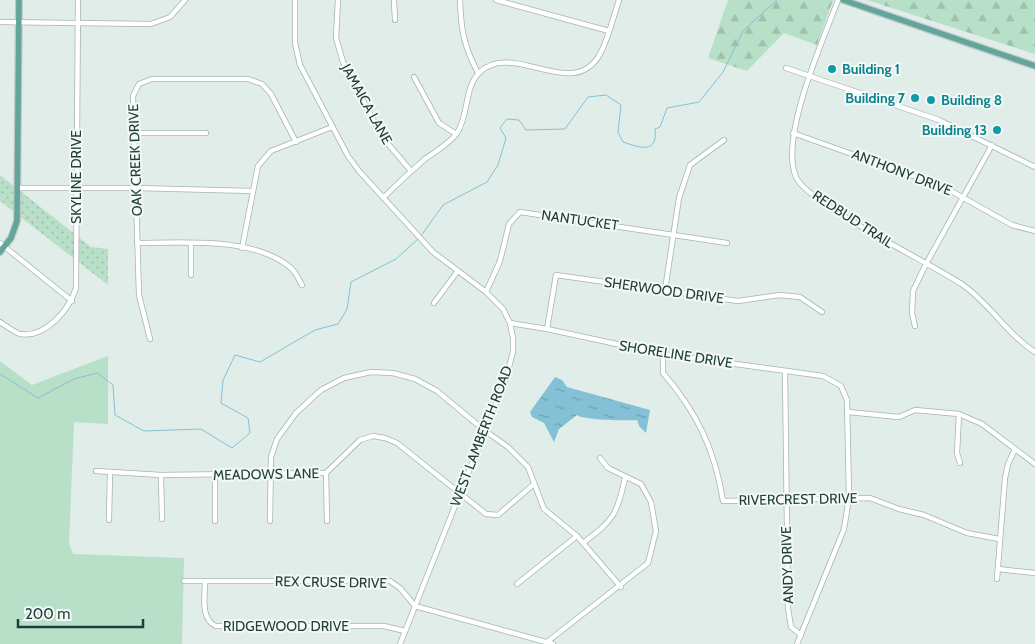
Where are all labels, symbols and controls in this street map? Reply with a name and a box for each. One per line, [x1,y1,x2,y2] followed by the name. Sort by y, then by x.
[337,60,397,148] street label: JAMAICA LANE
[842,60,900,78] place label: Building 1
[826,63,838,75] marker: Building 1
[845,89,906,107] place label: Building 7
[941,91,1002,109] place label: Building 8
[909,92,921,104] marker: Building 7
[925,94,937,106] marker: Building 8
[124,103,146,217] street label: OAK CREEK DRIVE
[922,121,987,139] place label: Building 13
[991,124,1003,136] marker: Building 13
[67,130,85,224] street label: SKYLINE DRIVE
[849,145,955,199] street label: ANTHONY DRIVE
[809,186,897,252] street label: REDBUD TRAIL
[540,206,620,234] street label: NANTUCKET
[603,273,725,307] street label: SHERWOOD DRIVE
[618,336,734,372] street label: SHORELINE DRIVE
[446,363,516,509] street label: WEST LAMBERTH ROAD
[213,464,320,484] street label: MEADOWS LANE
[738,489,858,509] street label: RIVERCREST DRIVE
[777,526,797,604] street label: ANDY DRIVE
[275,572,388,592] street label: REX CRUSE DRIVE
[18,596,142,628] scale bar
[25,605,70,623] text: 200 m
[223,617,349,635] street label: RIDGEWOOD DRIVE

